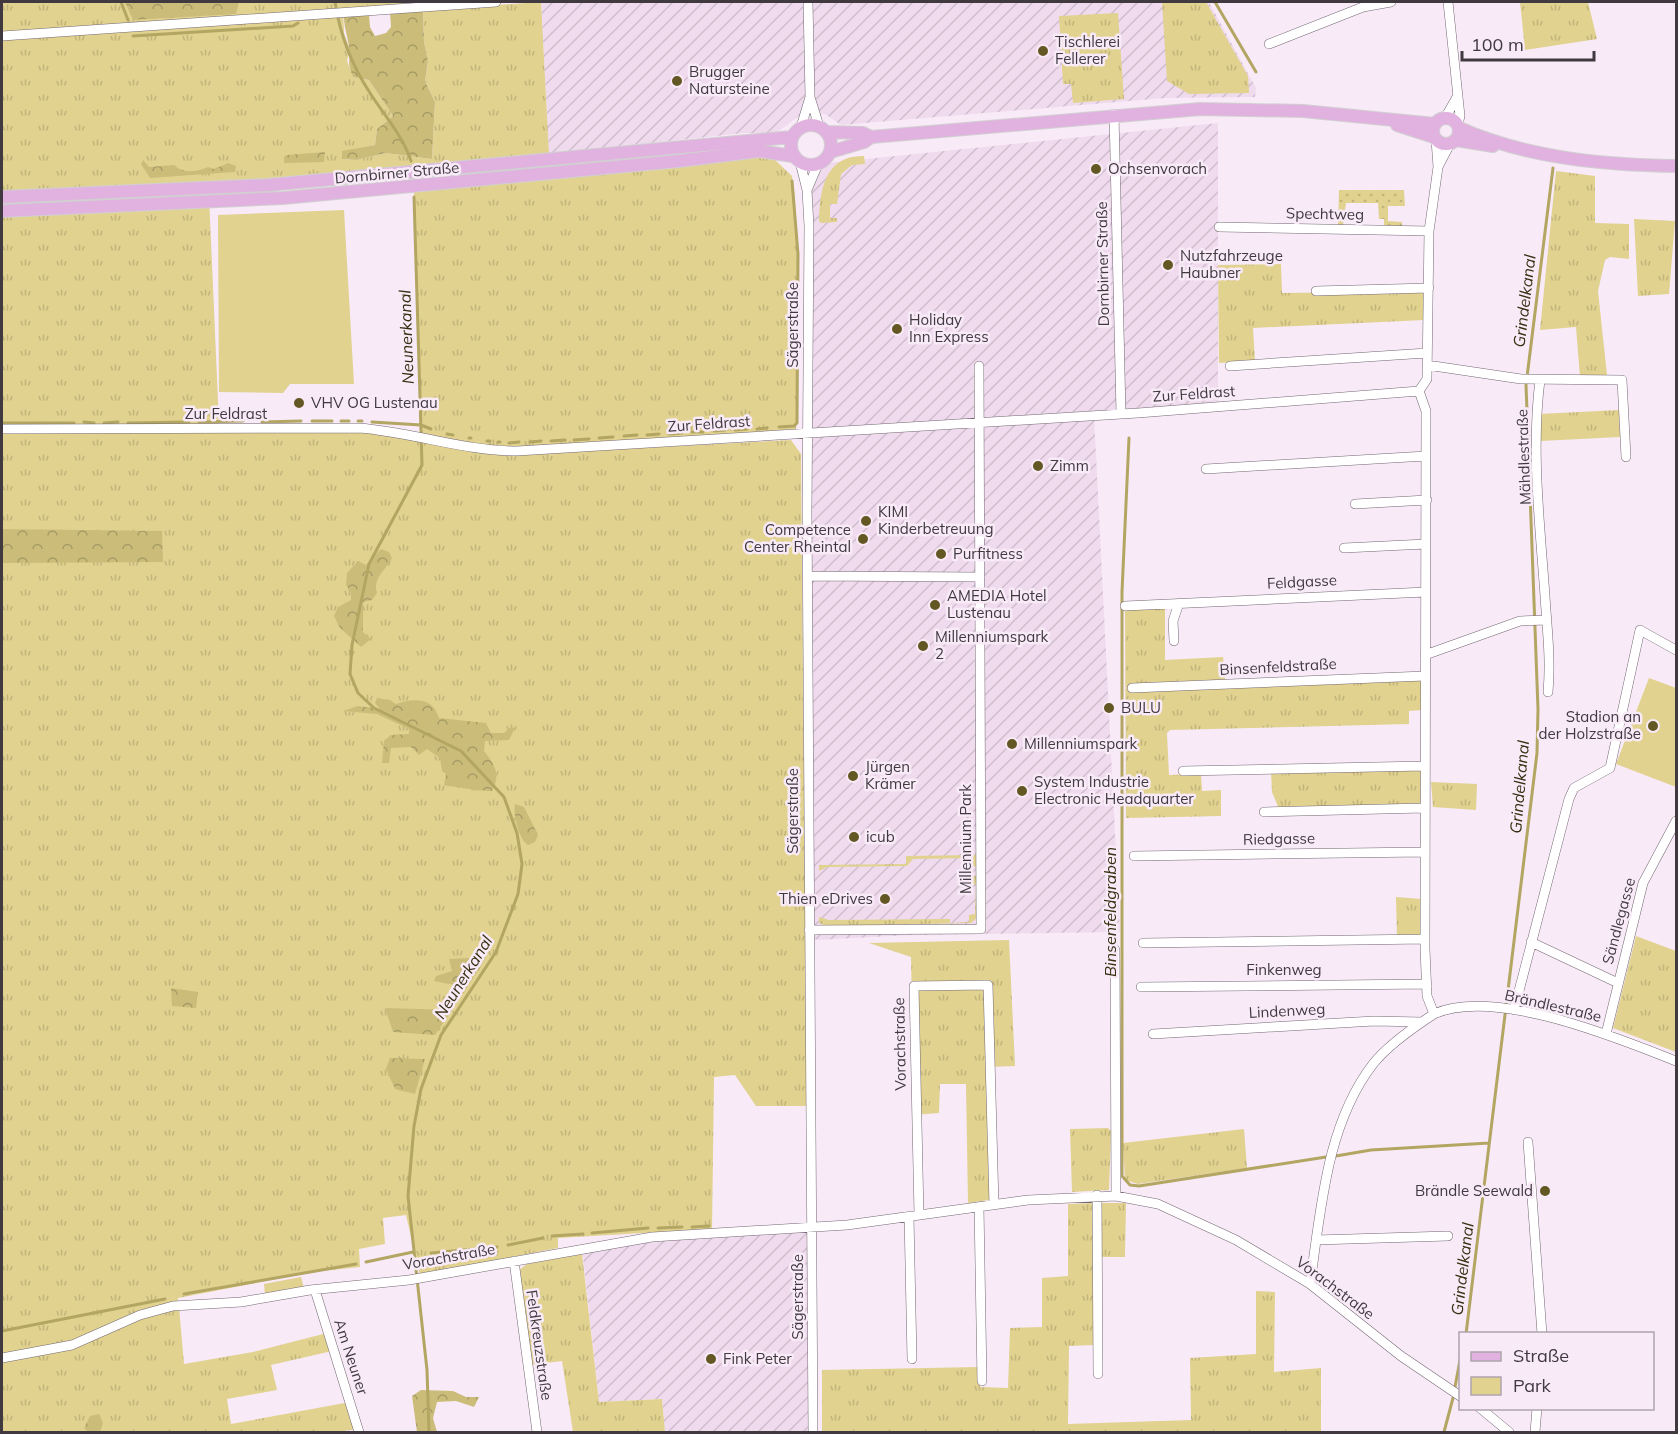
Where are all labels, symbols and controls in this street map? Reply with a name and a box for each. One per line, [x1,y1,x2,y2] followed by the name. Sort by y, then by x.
[1462,24,1594,62] scale bar
[1055,32,1120,68] place label: Tischlerei Fellerer
[1471,33,1524,56] text: 100 m
[1036,44,1050,58] marker: Tischlerei Fellerer
[689,62,770,98] place label: Brugger Natursteine
[670,74,684,88] marker: Brugger Natursteine
[334,158,460,187] street label: Dornbirner Straße
[1108,159,1207,178] place label: Ochsenvorach
[1089,162,1103,176] marker: Ochsenvorach
[1092,201,1113,327] street label: Dornbirner Straße
[1286,203,1364,224] street label: Spechtweg
[1180,246,1283,282] place label: Nutzfahrzeuge Haubner
[1508,253,1540,349] water label: Grindelkanal
[1161,258,1175,272] marker: Nutzfahrzeuge Haubner
[783,282,802,368] street label: Sägerstraße
[394,289,418,384] water label: Neunerkanal
[909,310,989,346] place label: Holiday Inn Express
[890,322,904,336] marker: Holiday Inn Express
[1152,381,1236,406] street label: Zur Feldrast
[311,393,438,412] place label: VHV OG Lustenau
[292,396,306,410] marker: VHV OG Lustenau
[185,404,267,423] street label: Zur Feldrast
[1512,409,1535,505] street label: Mähdlestraße
[667,411,751,436] street label: Zur Feldrast
[1050,456,1089,475] place label: Zimm
[1031,459,1045,473] marker: Zimm
[878,502,994,538] place label: KIMI Kinderbetreuung
[859,514,873,528] marker: KIMI Kinderbetreuung
[744,520,851,556] place label: Competence Center Rheintal
[856,532,870,546] marker: Competence Center Rheintal
[953,544,1023,563] place label: Purfitness
[934,547,948,561] marker: Purfitness
[1267,570,1337,593] street label: Feldgasse
[947,586,1047,622] place label: AMEDIA Hotel Lustenau
[928,598,942,612] marker: AMEDIA Hotel Lustenau
[935,627,1049,663] place label: Millenniumspark 2
[916,639,930,653] marker: Millenniumspark 2
[1219,654,1337,679] street label: Binsenfeldstraße
[1121,698,1161,717] place label: BULU
[1102,701,1116,715] marker: BULU
[1538,707,1641,743] place label: Stadion an der Holzstraße
[1646,719,1660,733] marker: Stadion an der Holzstraße
[1024,734,1138,753] place label: Millenniumspark
[1005,737,1019,751] marker: Millenniumspark
[1505,739,1533,834] water label: Grindelkanal
[865,757,916,793] place label: Jürgen Krämer
[783,768,802,854] street label: Sägerstraße
[846,769,860,783] marker: Jürgen Krämer
[1034,772,1194,808] place label: System Industrie Electronic Headquarter
[956,784,975,894] street label: Millennium Park
[1015,784,1029,798] marker: System Industrie Electronic Headquarter
[866,827,895,846] place label: icub
[1243,828,1315,849] street label: Riedgasse
[847,830,861,844] marker: icub
[1100,847,1120,977] water label: Binsenfeldgraben
[1598,875,1639,966] street label: Sändlegasse
[779,889,873,908] place label: Thien eDrives
[878,892,892,906] marker: Thien eDrives
[430,932,497,1022] water label: Neunerkanal
[1246,960,1322,979] street label: Finkenweg
[1503,985,1603,1026] street label: Brändlestraße
[889,997,910,1091] street label: Vorachstraße
[1248,999,1326,1022] street label: Lindenweg
[1415,1181,1533,1200] place label: Brändle Seewald
[1538,1184,1552,1198] marker: Brändle Seewald
[1446,1221,1478,1317] water label: Grindelkanal
[401,1239,497,1274] street label: Vorachstraße
[1292,1252,1378,1323] street label: Vorachstraße
[788,1254,807,1340] street label: Sägerstraße
[522,1289,557,1401] street label: Feldkreuzstraße
[330,1317,373,1398] street label: Am Neuner
[1459,1332,1654,1410] legend
[1513,1344,1569,1367] text: Straße
[723,1349,792,1368] place label: Fink Peter
[704,1352,718,1366] marker: Fink Peter
[1513,1374,1552,1397] text: Park

